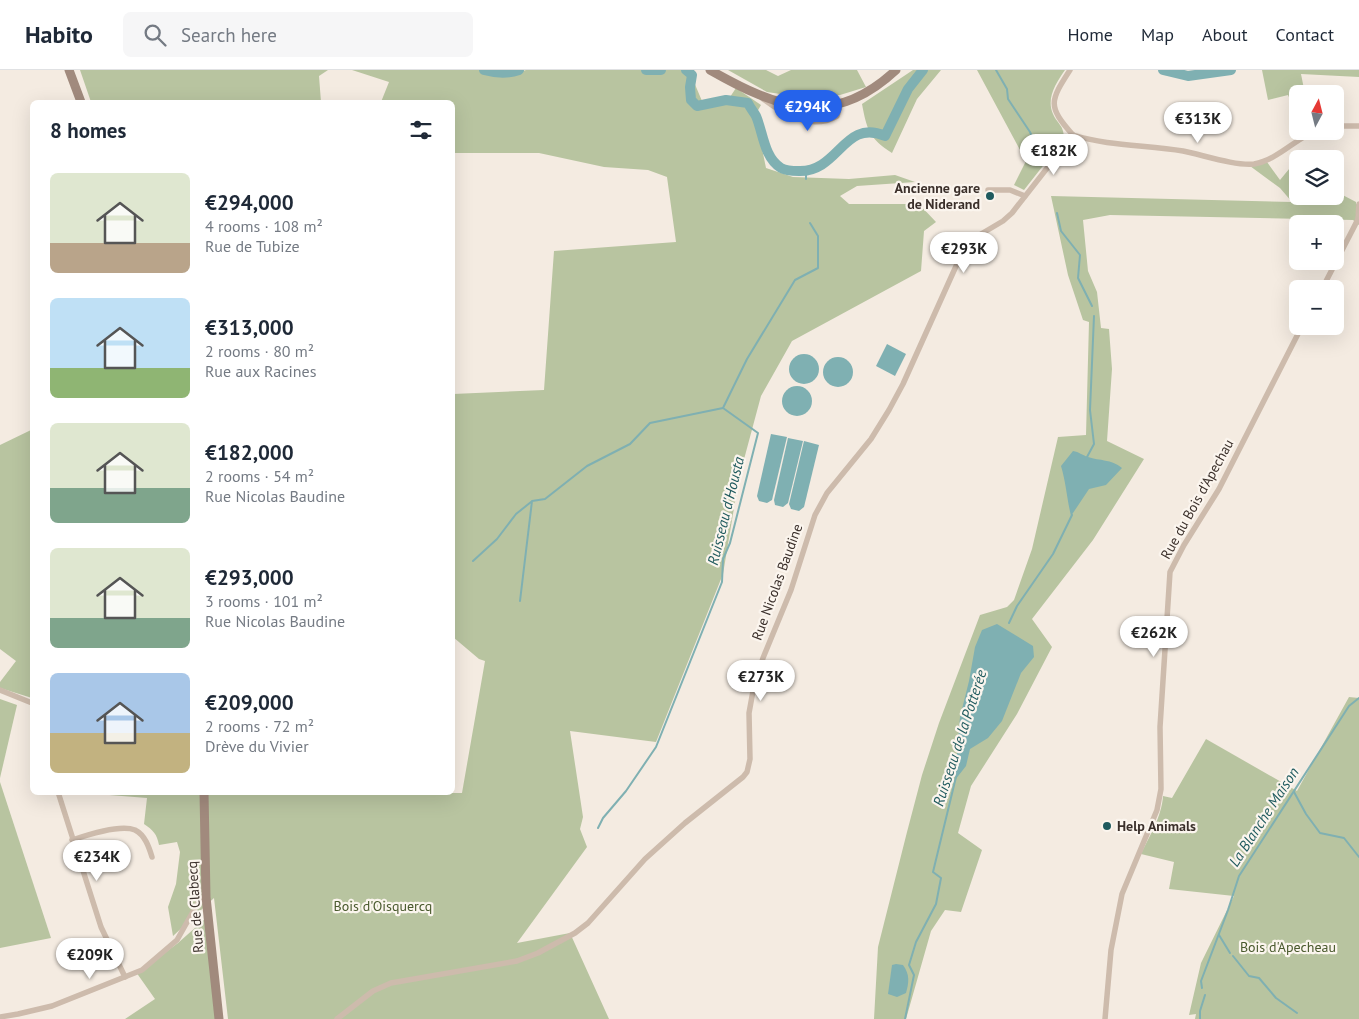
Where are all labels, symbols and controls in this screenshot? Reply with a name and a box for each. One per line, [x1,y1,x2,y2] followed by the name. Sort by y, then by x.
[123,12,473,57] search box
[25,19,93,50] text: Habito
[141,21,169,49] icon: search
[181,23,277,47] text: Search here
[1067,23,1113,46] text: Home
[1141,23,1174,46] text: Map
[1202,23,1248,46] text: About
[1276,23,1334,46] text: Contact
[1289,85,1344,140] north arrow
[1289,85,1344,335] map controls
[773,90,843,132] pin: €294K
[785,96,831,116] text: €294K
[1163,102,1233,144] pin: €313K
[1175,108,1221,128] text: €313K
[407,116,435,144] icon: filters
[50,117,126,144] text: 8 homes
[1019,134,1089,176] pin: €182K
[1031,140,1077,160] text: €182K
[1289,150,1344,205] button: layers
[895,179,980,213] place label: Ancienne gare de Niderand
[205,189,294,216] text: €294,000
[984,190,996,202] marker: Ancienne gare de Niderand
[90,193,150,253] icon: home
[1289,215,1344,270] button: +
[205,216,323,236] text: 4 rooms · 108 m²
[929,232,999,274] pin: €293K
[205,236,300,256] text: Rue de Tubize
[941,238,987,258] text: €293K
[1289,280,1344,335] button: −
[205,314,294,341] text: €313,000
[90,318,150,378] icon: home
[205,341,314,361] text: 2 rooms · 80 m²
[205,361,316,381] text: Rue aux Racines
[1157,436,1237,562] street label: Rue du Bois d'Apechau
[205,439,294,466] text: €182,000
[90,443,150,503] icon: home
[703,454,748,567] water label: Ruisseau d'Housta
[205,466,314,486] text: 2 rooms · 54 m²
[205,486,345,506] text: Rue Nicolas Baudine
[748,521,806,643] street label: Rue Nicolas Baudine
[205,564,294,591] text: €293,000
[90,568,150,628] icon: home
[205,591,323,611] text: 3 rooms · 101 m²
[205,611,345,631] text: Rue Nicolas Baudine
[1119,616,1189,658] pin: €262K
[1131,622,1177,642] text: €262K
[726,660,796,702] pin: €273K
[738,666,784,686] text: €273K
[929,667,991,808] water label: Ruisseau de la Potterée
[205,689,294,716] text: €209,000
[90,693,150,753] icon: home
[205,716,314,736] text: 2 rooms · 72 m²
[205,736,309,756] text: Drève du Vivier
[1224,763,1303,870] water label: La Blanche Maison
[1117,817,1196,835] place label: Help Animals
[1101,820,1113,832] marker: Help Animals
[62,840,132,882] pin: €234K
[74,846,120,866] text: €234K
[183,860,207,954] street label: Rue de Clabecq
[334,897,432,915] park label: Bois d'Oisquercq
[55,938,125,980] pin: €209K
[1240,938,1336,956] park label: Bois d'Apecheau
[67,944,113,964] text: €209K

